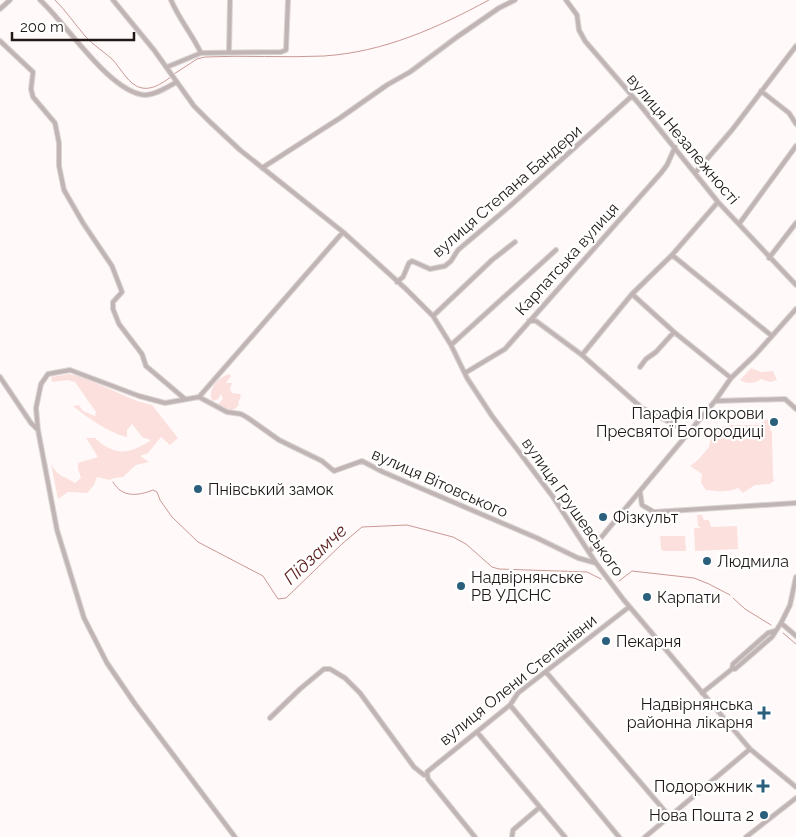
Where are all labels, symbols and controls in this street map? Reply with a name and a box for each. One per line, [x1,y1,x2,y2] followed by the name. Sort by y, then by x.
[12,10,135,42] scale bar
[20,18,64,36] text: 200 m
[623,70,743,208] street label: вулиця Незалежності
[428,121,586,261] street label: вулиця Степана Бандери
[511,199,623,319] street label: Карпатська вулиця
[596,404,764,441] place label: Парафія Покрови Пресвятої Богородиці
[768,416,780,428] marker: Парафія Покрови Пресвятої Богородиці
[518,434,628,580] street label: вулиця Грушевського
[369,444,511,522] street label: вулиця Вітовського
[208,480,334,499] place label: Пнівський замок
[192,483,204,495] marker: Пнівський замок
[613,508,679,527] place label: Фізкульт
[597,511,609,523] marker: Фізкульт
[279,520,351,588] water label: Підзамче
[717,552,789,571] place label: Людмила
[701,555,713,567] marker: Людмила
[471,568,583,605] place label: Надвірнянське РВ УДСНС
[455,580,467,592] marker: Надвірнянське РВ УДСНС
[657,588,721,607] place label: Карпати
[641,591,653,603] marker: Карпати
[436,611,600,749] street label: вулиця Олени Степанівни
[616,632,681,651] place label: Пекарня
[600,635,612,647] marker: Пекарня
[627,695,753,732] place label: Надвірнянська районна лікарня
[757,706,771,720] marker: Надвірнянська районна лікарня
[654,777,753,796] place label: Подорожник
[757,780,769,792] marker: Подорожник
[649,806,754,825] place label: Нова Пошта 2
[758,809,770,821] marker: Нова Пошта 2

